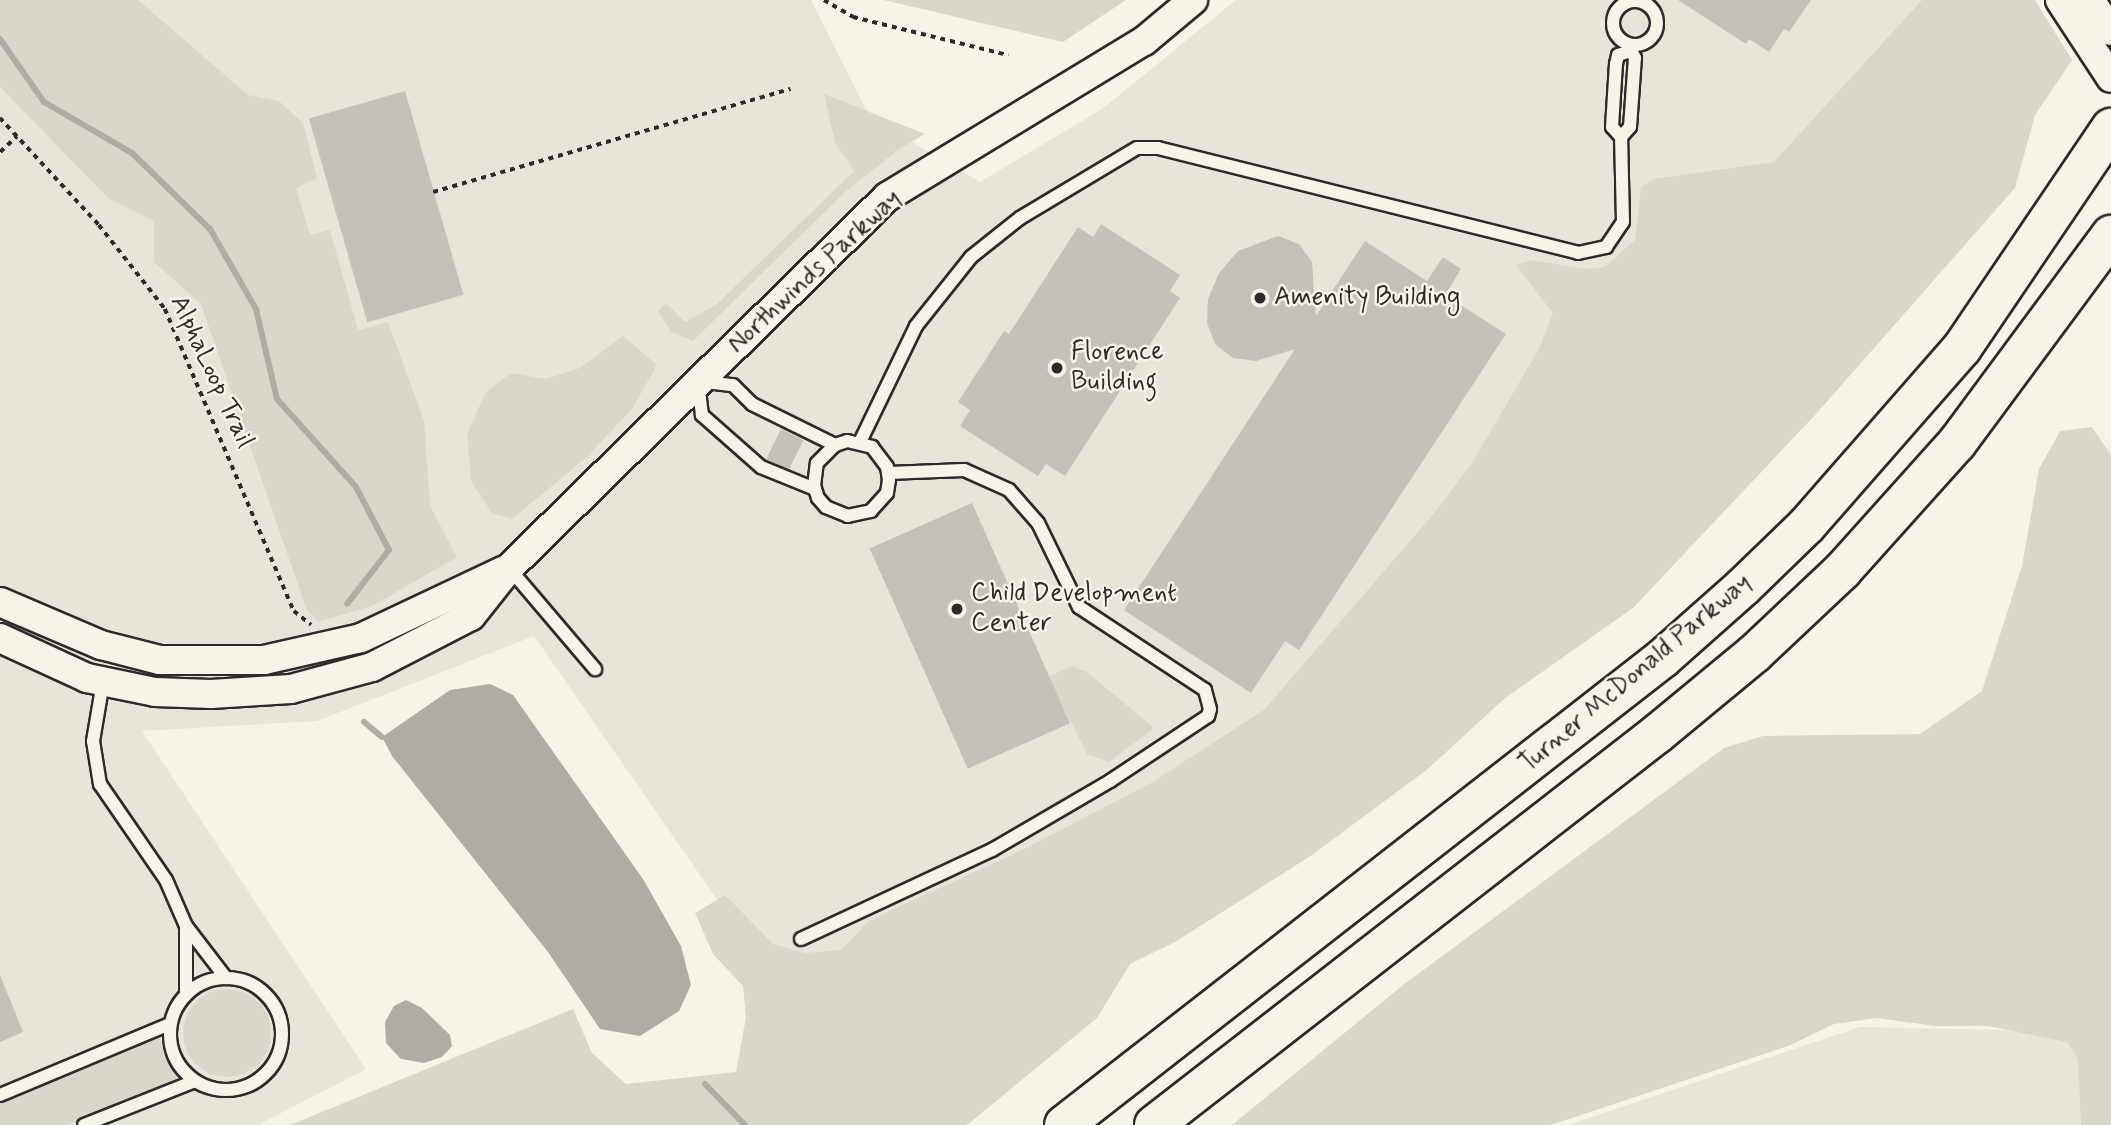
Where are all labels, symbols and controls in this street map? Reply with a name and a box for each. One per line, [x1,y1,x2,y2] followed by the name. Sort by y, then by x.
[722,183,908,361] street label: Northwinds Parkway
[1274,282,1462,314] place label: Amenity Building
[1252,290,1268,306] marker: Amenity Building
[163,292,259,452] street label: AlphaLoop Trail
[1071,337,1163,398] place label: Florence Building
[1049,360,1065,376] marker: Florence Building
[1512,567,1760,781] street label: Turner McDonald Parkway
[971,578,1185,640] place label: Child Development Center
[949,601,965,617] marker: Child Development Center

